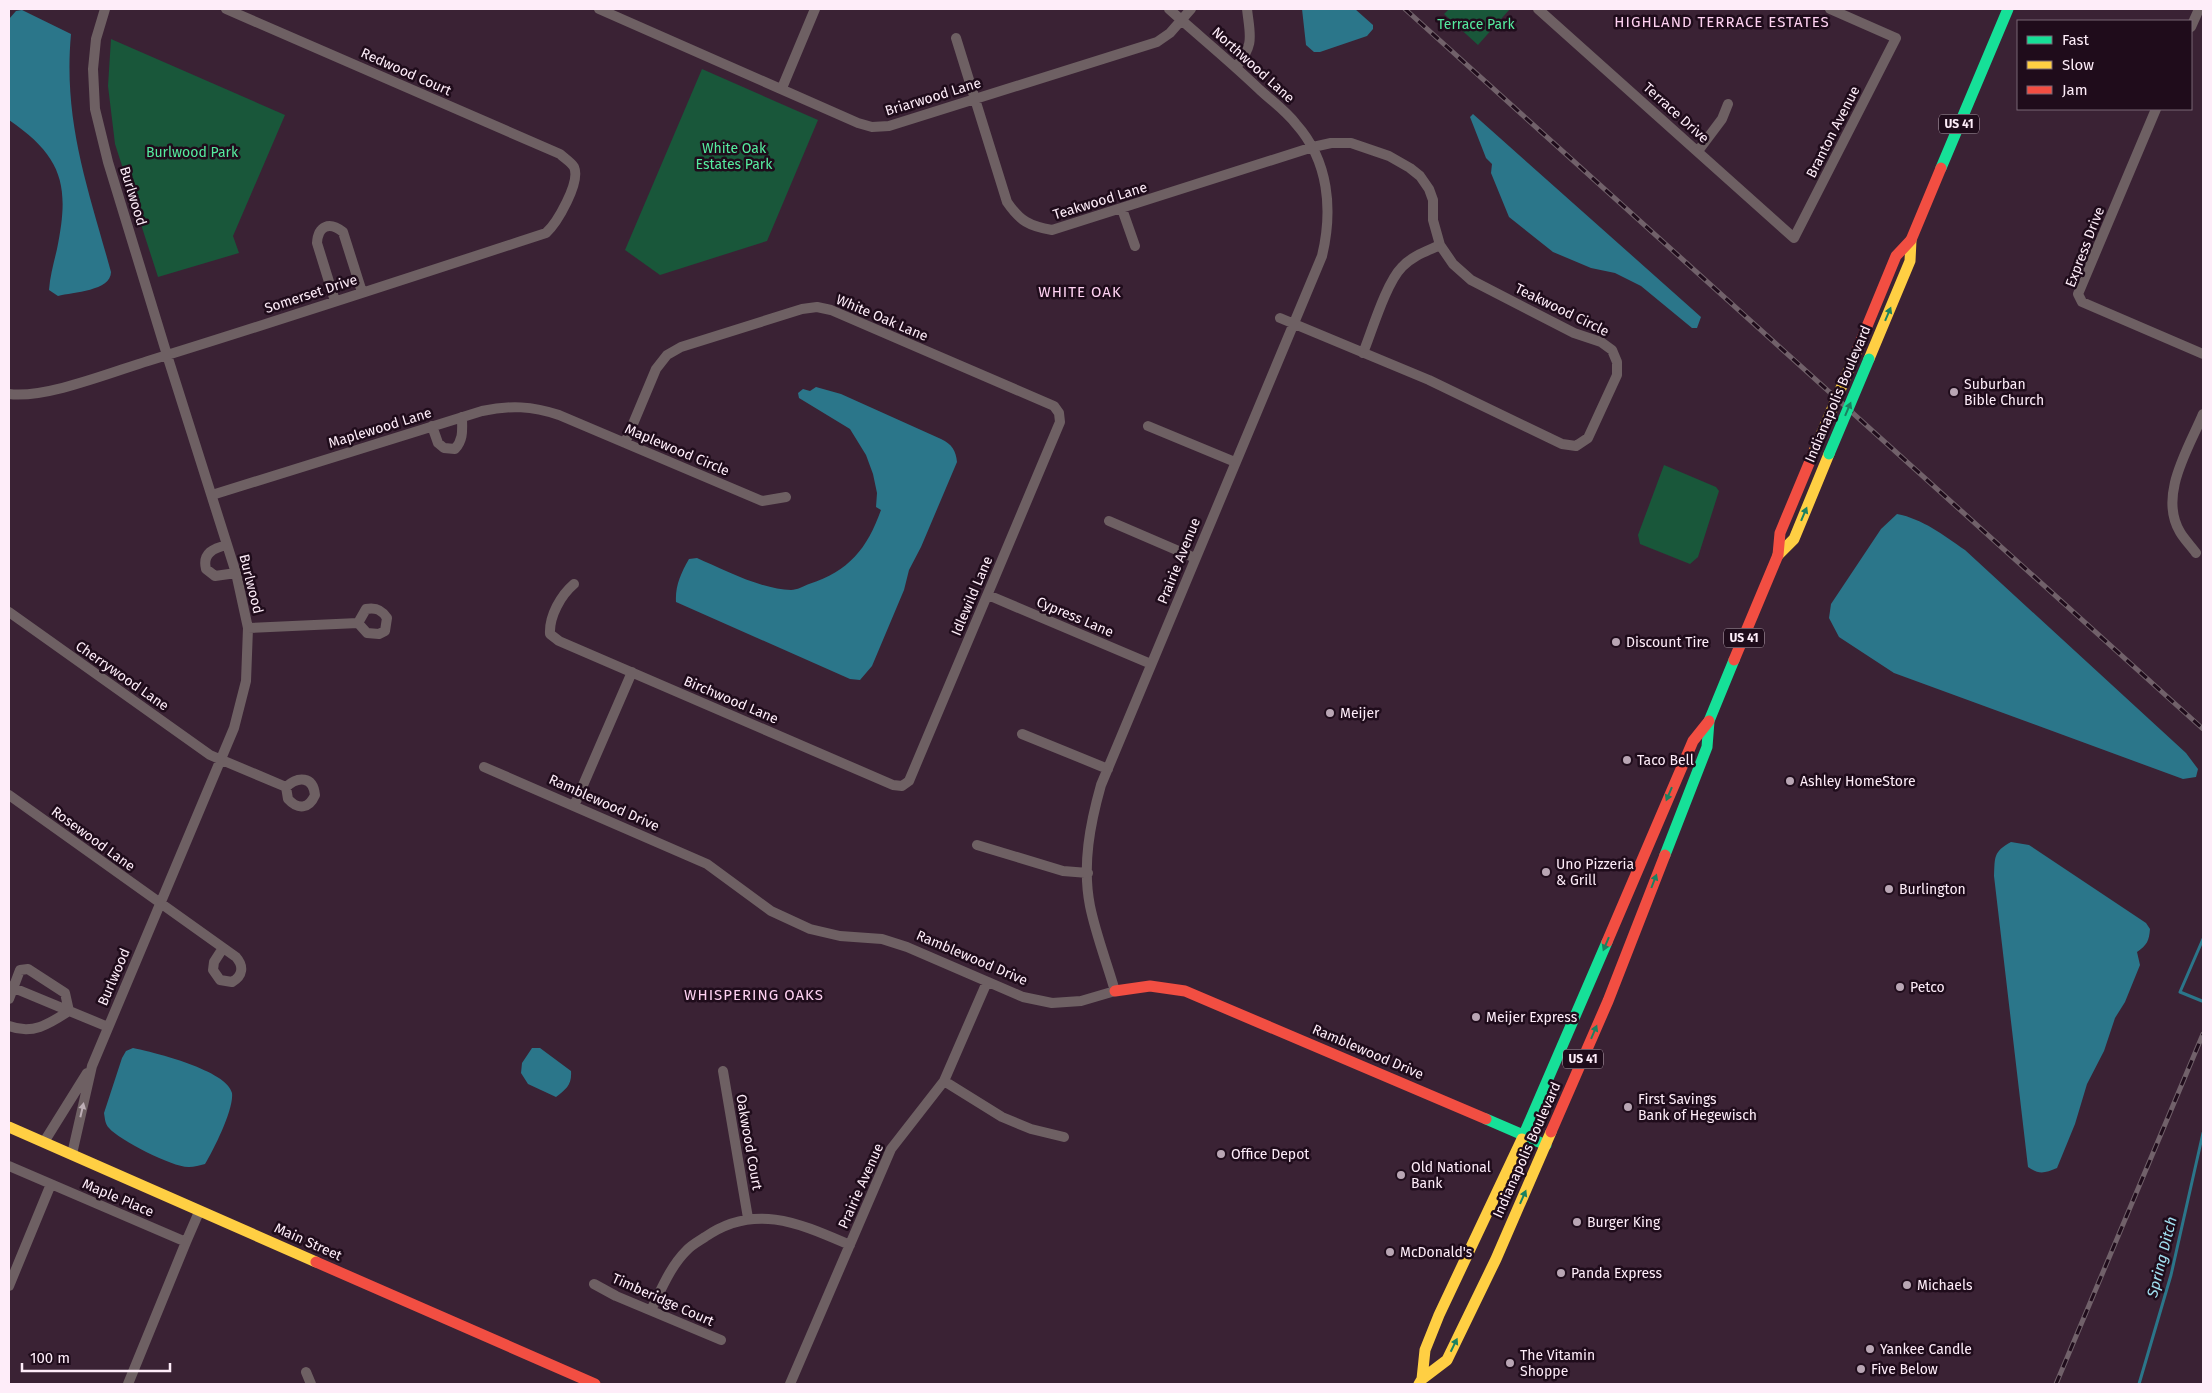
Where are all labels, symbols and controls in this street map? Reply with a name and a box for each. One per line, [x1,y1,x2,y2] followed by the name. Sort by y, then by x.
[1614,13,1830,31] district label: HIGHLAND TERRACE ESTATES
[1437,16,1515,33] park label: Terrace Park
[2017,20,2192,110] legend
[1208,24,1298,106] street label: Northwood Lane
[2062,31,2089,49] text: Fast
[358,44,455,100] street label: Redwood Court
[2062,56,2094,74] text: Slow
[883,74,983,120] street label: Briarwood Lane
[1640,79,1712,147] street label: Terrace Drive
[2062,81,2088,99] text: Jam
[1803,83,1863,181] street label: Branton Avenue
[1939,115,1979,134] road number: US 41
[696,140,773,173] park label: White Oak Estates Park
[146,144,239,161] park label: Burlwood Park
[116,164,150,228] street label: Burlwood
[1051,179,1149,223] street label: Teakwood Lane
[2062,204,2108,290] street label: Express Drive
[263,271,359,317] street label: Somerset Drive
[1512,280,1612,340] street label: Teakwood Circle
[1038,283,1122,301] district label: WHITE OAK
[833,291,931,345] street label: White Oak Lane
[1885,307,1893,321] one-way arrow
[1801,323,1875,465] street label: Indianapolis Boulevard
[1964,376,2044,409] place label: Suburban Bible Church
[1948,386,1960,398] marker: Suburban Bible Church
[1845,402,1853,416] one-way arrow
[326,404,434,452] street label: Maplewood Lane
[622,420,732,480] street label: Maplewood Circle
[1800,507,1808,522] one-way arrow
[1154,515,1204,607] street label: Prairie Avenue
[235,552,267,616] street label: Burlwood
[948,554,996,638] street label: Idlewild Lane
[1034,593,1116,641] street label: Cypress Lane
[1724,628,1764,648] road number: US 41
[1626,634,1709,651] place label: Discount Tire
[1610,636,1622,648] marker: Discount Tire
[72,637,172,715] street label: Cherrywood Lane
[681,672,781,728] street label: Birchwood Lane
[1340,705,1380,722] place label: Meijer
[1324,707,1336,719] marker: Meijer
[1637,752,1694,769] place label: Taco Bell
[1621,754,1633,766] marker: Taco Bell
[546,771,662,835] street label: Ramblewood Drive
[1800,773,1916,790] place label: Ashley HomeStore
[1784,775,1796,787] marker: Ashley HomeStore
[1665,787,1673,801] one-way arrow
[48,803,138,875] street label: Rosewood Lane
[1556,856,1634,889] place label: Uno Pizzeria & Grill
[1540,866,1552,878] marker: Uno Pizzeria & Grill
[1650,873,1658,888] one-way arrow
[1899,881,1966,898] place label: Burlington
[1883,883,1895,895] marker: Burlington
[914,927,1030,989] street label: Ramblewood Drive
[1602,937,1610,952] one-way arrow
[94,946,134,1008] street label: Burlwood
[1910,979,1945,996] place label: Petco
[1894,981,1906,993] marker: Petco
[684,986,824,1004] district label: WHISPERING OAKS
[1486,1009,1578,1026] place label: Meijer Express
[1470,1011,1482,1023] marker: Meijer Express
[1310,1021,1426,1083] street label: Ramblewood Drive
[1591,1025,1599,1039] one-way arrow
[1563,1050,1603,1068] road number: US 41
[1489,1079,1565,1221] street label: Indianapolis Boulevard
[1638,1091,1757,1124] place label: First Savings Bank of Hegewisch
[732,1093,766,1192] street label: Oakwood Court
[1622,1101,1634,1113] marker: First Savings Bank of Hegewisch
[78,1103,86,1118] one-way arrow
[835,1141,887,1231] street label: Prairie Avenue
[1231,1146,1310,1163] place label: Office Depot
[1215,1148,1227,1160] marker: Office Depot
[1411,1159,1491,1192] place label: Old National Bank
[1395,1169,1407,1181] marker: Old National Bank
[80,1175,156,1221] street label: Maple Place
[1519,1190,1527,1204] one-way arrow
[1587,1214,1661,1231] place label: Burger King
[2143,1215,2181,1300] water label: Spring Ditch
[1571,1216,1583,1228] marker: Burger King
[271,1220,345,1265] street label: Main Street
[1400,1244,1473,1261] place label: McDonald's
[1384,1246,1396,1258] marker: McDonald's
[1571,1265,1662,1282] place label: Panda Express
[1555,1267,1567,1279] marker: Panda Express
[609,1270,717,1330] street label: Timberidge Court
[1917,1277,1973,1294] place label: Michaels
[1901,1279,1913,1291] marker: Michaels
[1450,1337,1458,1352] one-way arrow
[22,1340,170,1372] scale bar
[1880,1341,1972,1358] place label: Yankee Candle
[1864,1343,1876,1355] marker: Yankee Candle
[1520,1347,1595,1380] place label: The Vitamin Shoppe
[30,1349,70,1367] text: 100 m
[1504,1357,1516,1369] marker: The Vitamin Shoppe
[1871,1361,1938,1378] place label: Five Below
[1855,1363,1867,1375] marker: Five Below

